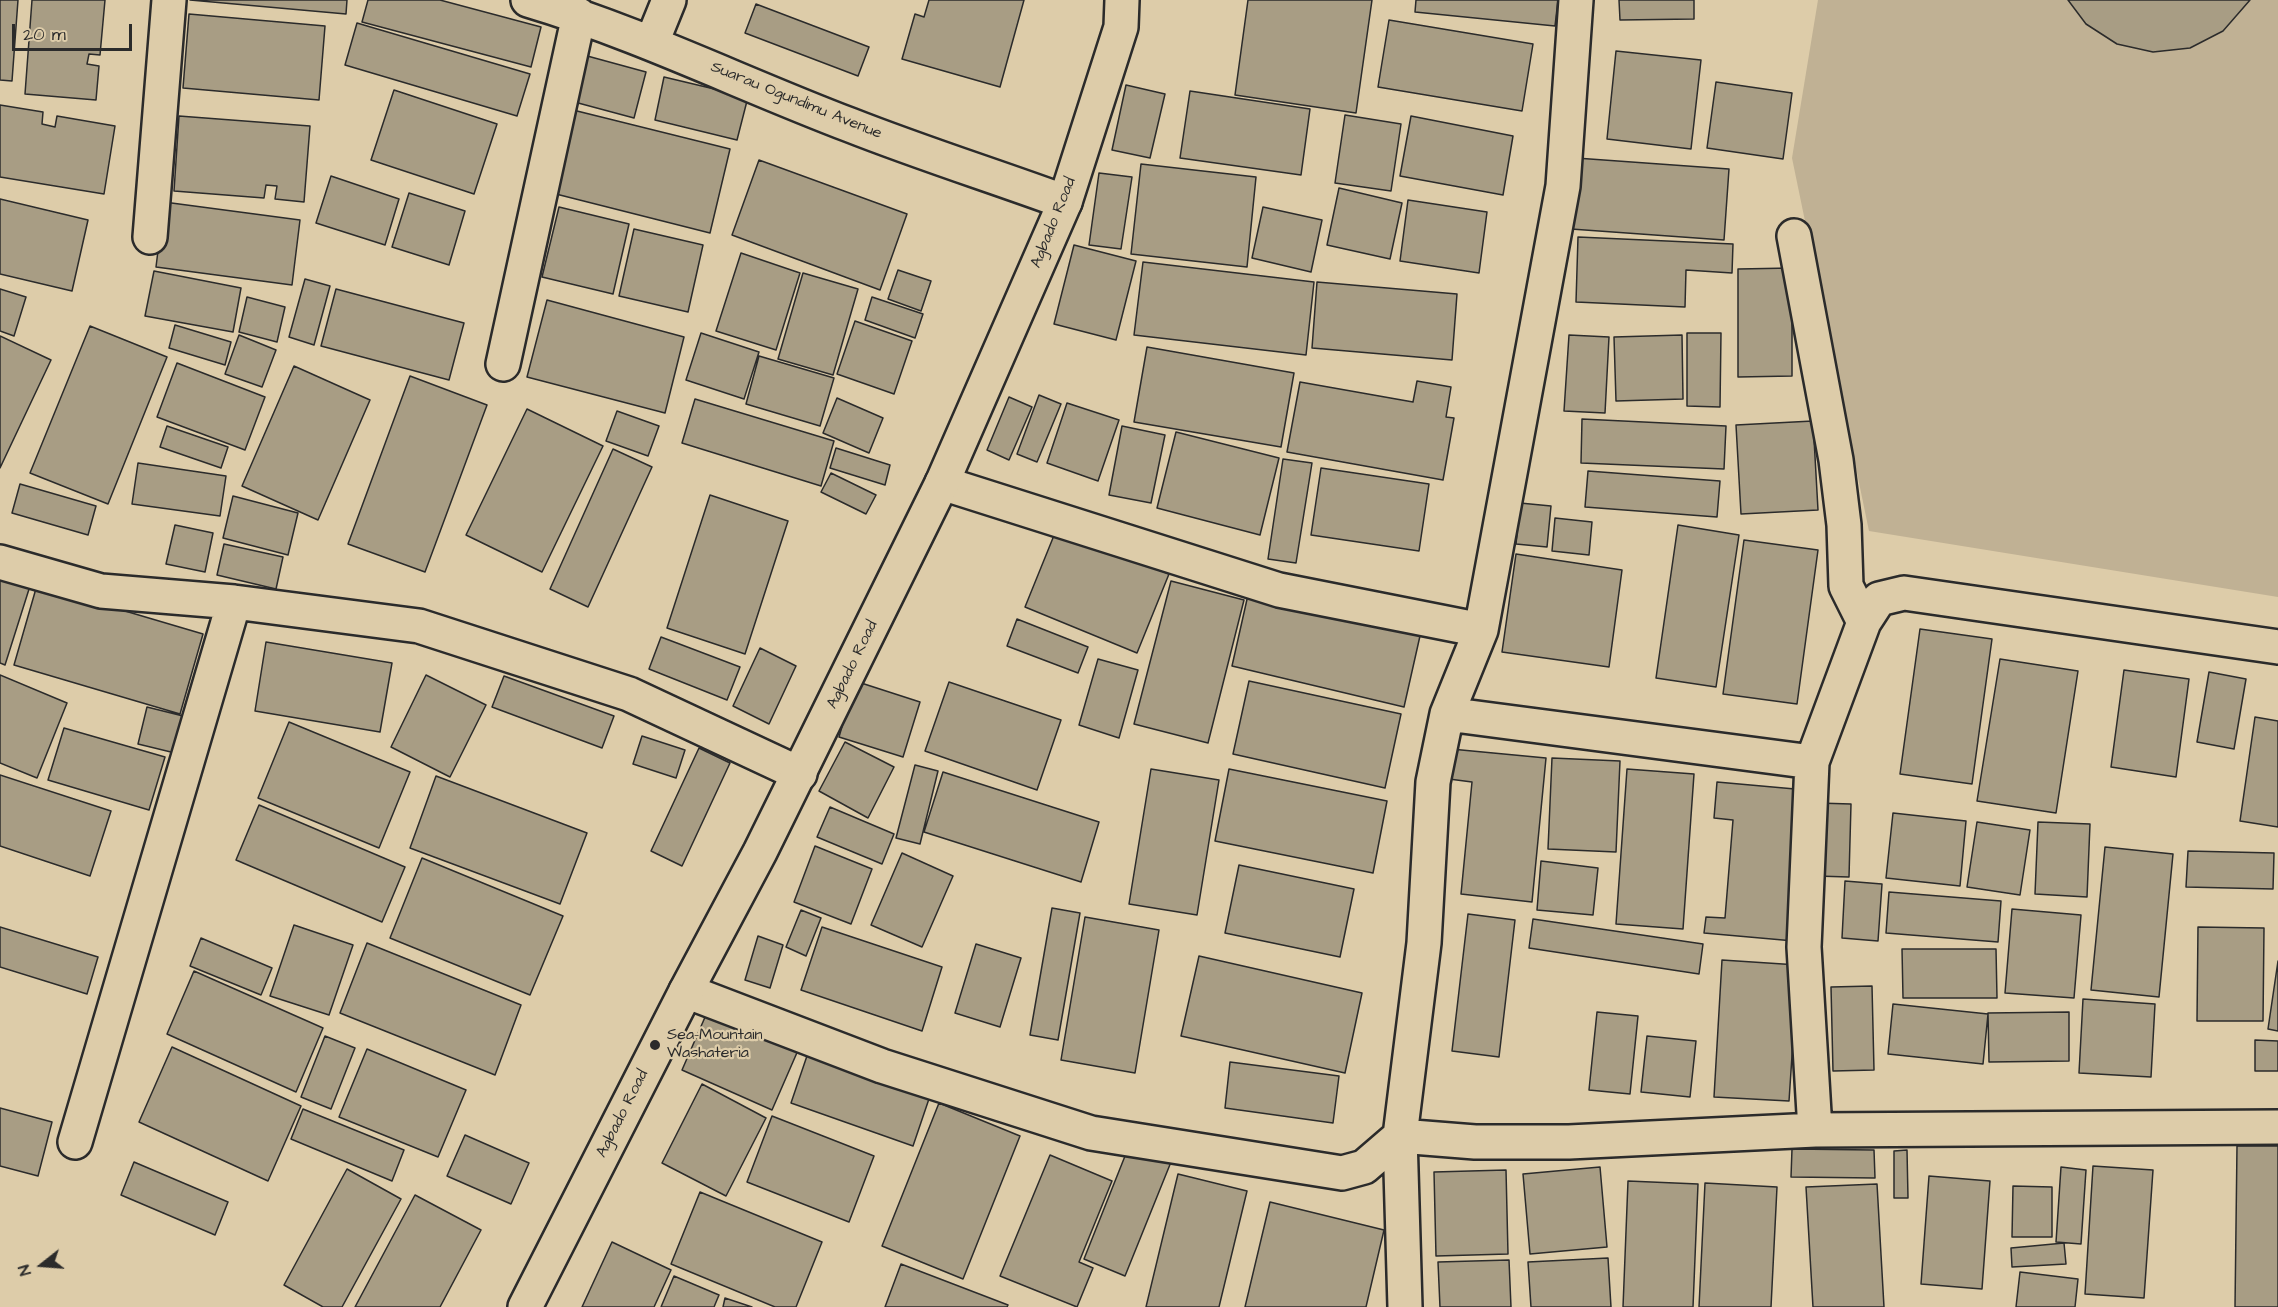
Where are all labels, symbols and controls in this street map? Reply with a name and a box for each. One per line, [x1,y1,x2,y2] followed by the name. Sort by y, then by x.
[15,12,135,50] scale bar
[23,22,66,47] text: 20 m
[708,58,884,144] street label: Suarau Ogundimu Avenue
[1027,175,1081,271] street label: Agbado Road
[823,618,883,712] street label: Agbado Road
[667,1026,762,1064] place label: Sea-Mountain Washateria
[648,1038,662,1052] marker: Sea-Mountain Washateria
[593,1067,653,1161] street label: Agbado Road
[12,1235,72,1295] north arrow
[13,1262,37,1278] text: N

